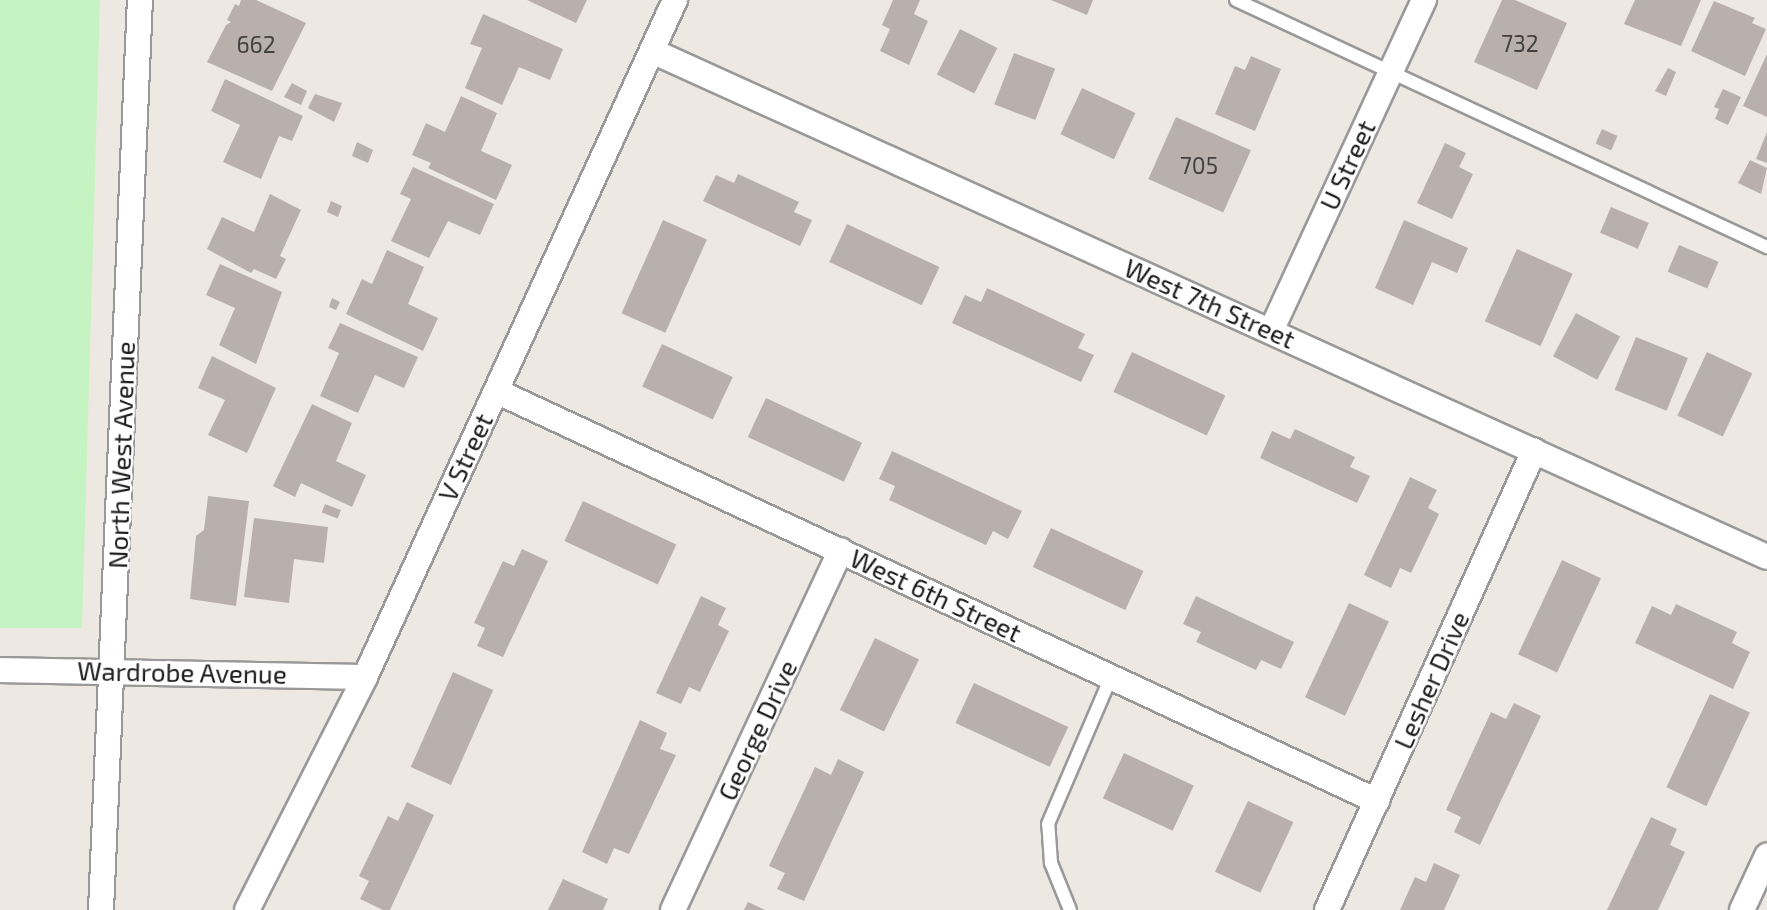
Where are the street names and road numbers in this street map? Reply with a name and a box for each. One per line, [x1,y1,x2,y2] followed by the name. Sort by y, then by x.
[1313,115,1381,215] street label: U Street
[1120,251,1300,355] street label: West 7th Street
[101,340,141,570] street label: North West Avenue
[431,408,499,506] street label: V Street
[846,542,1026,648] street label: West 6th Street
[1387,606,1475,754] street label: Lesher Drive
[77,655,287,689] street label: Wardrobe Avenue
[711,655,803,805] street label: George Drive

